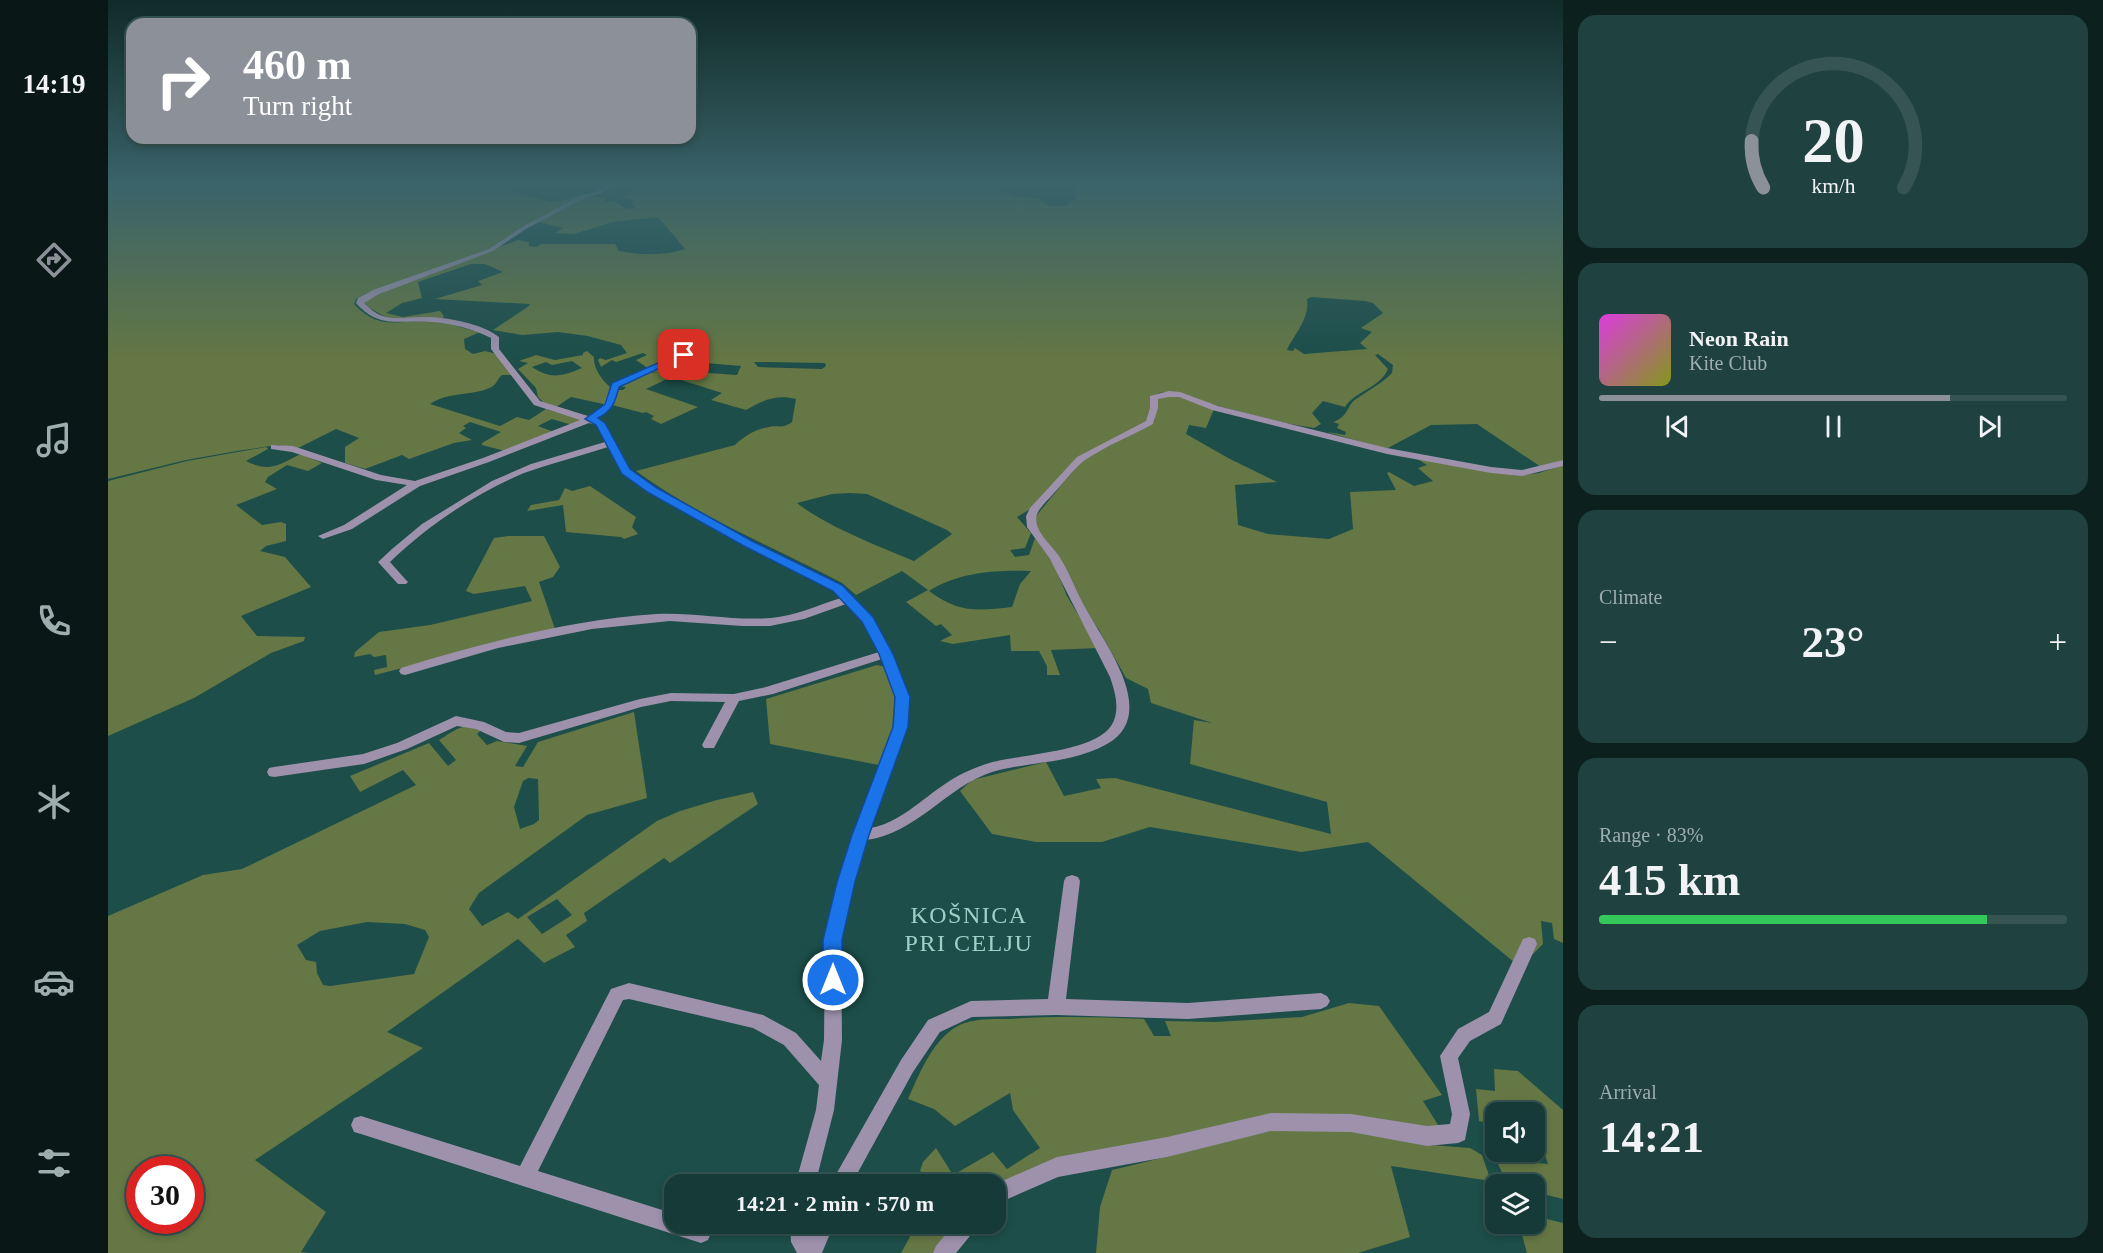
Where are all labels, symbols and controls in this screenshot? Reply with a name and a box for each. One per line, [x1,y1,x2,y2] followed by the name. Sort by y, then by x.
[144,42,222,120] icon: right
[243,42,352,88] text: 460 m
[23,69,86,99] text: 14:19
[243,91,352,121] text: Turn right
[1802,106,1864,175] text: 20
[1811,175,1855,199] text: km/h
[33,239,75,281] icon: directions
[1689,326,1789,351] text: Neon Rain
[658,329,709,380] pin
[667,338,700,371] icon: arrive
[1689,352,1767,374] text: Kite Club
[1661,410,1694,443] icon: previous
[1817,410,1850,443] icon: pause
[1973,410,2006,443] icon: next
[33,419,75,461] icon: music
[1599,586,1662,608] text: Climate
[33,600,75,642] icon: phone
[1802,617,1865,667] text: 23°
[1599,624,1618,660] text: −
[2048,624,2067,660] text: +
[33,781,75,823] icon: climate
[1599,824,1703,846] text: Range · 83%
[1599,855,1740,905] text: 415 km
[905,902,1033,956] district label: KOŠNICA PRI CELJU
[801,948,865,1012] position arrow
[33,961,75,1003] icon: car
[1599,1081,1657,1103] text: Arrival
[1485,1102,1545,1234] map controls
[1485,1102,1545,1162] button: sound
[1599,1112,1704,1162] text: 14:21
[33,1142,75,1184] icon: filters
[126,1156,204,1234] speed limit sign: 30
[1485,1174,1545,1234] button: layers
[736,1191,934,1216] text: 14:21 · 2 min · 570 m

